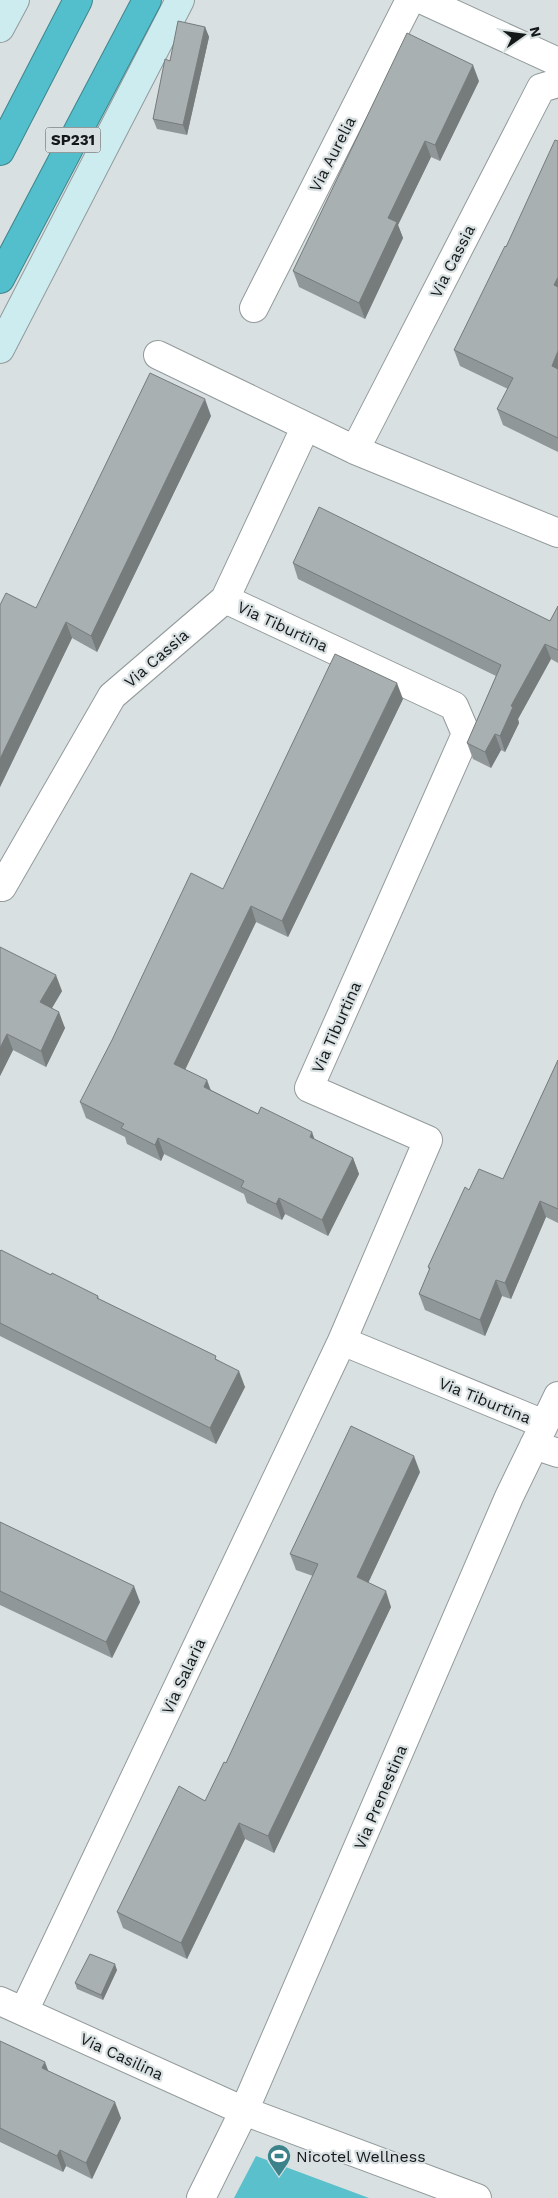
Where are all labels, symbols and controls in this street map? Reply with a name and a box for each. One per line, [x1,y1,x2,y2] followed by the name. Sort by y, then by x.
[498,10,548,60] north arrow
[527,25,545,39] text: N
[305,113,360,195] street label: Via Aurelia
[46,128,100,152] road number: SP231
[426,222,479,301] street label: Via Cassia
[234,597,331,656] street label: Via Tiburtina
[120,625,192,691] street label: Via Cassia
[308,979,365,1076] street label: Via Tiburtina
[436,1373,534,1428] street label: Via Tiburtina
[158,1635,209,1717] street label: Via Salaria
[350,1742,411,1852] street label: Via Prenestina
[77,2029,166,2084] street label: Via Casilina
[266,2143,292,2177] sports icon: Nicotel Wellness
[296,2147,426,2166] place label: Nicotel Wellness

